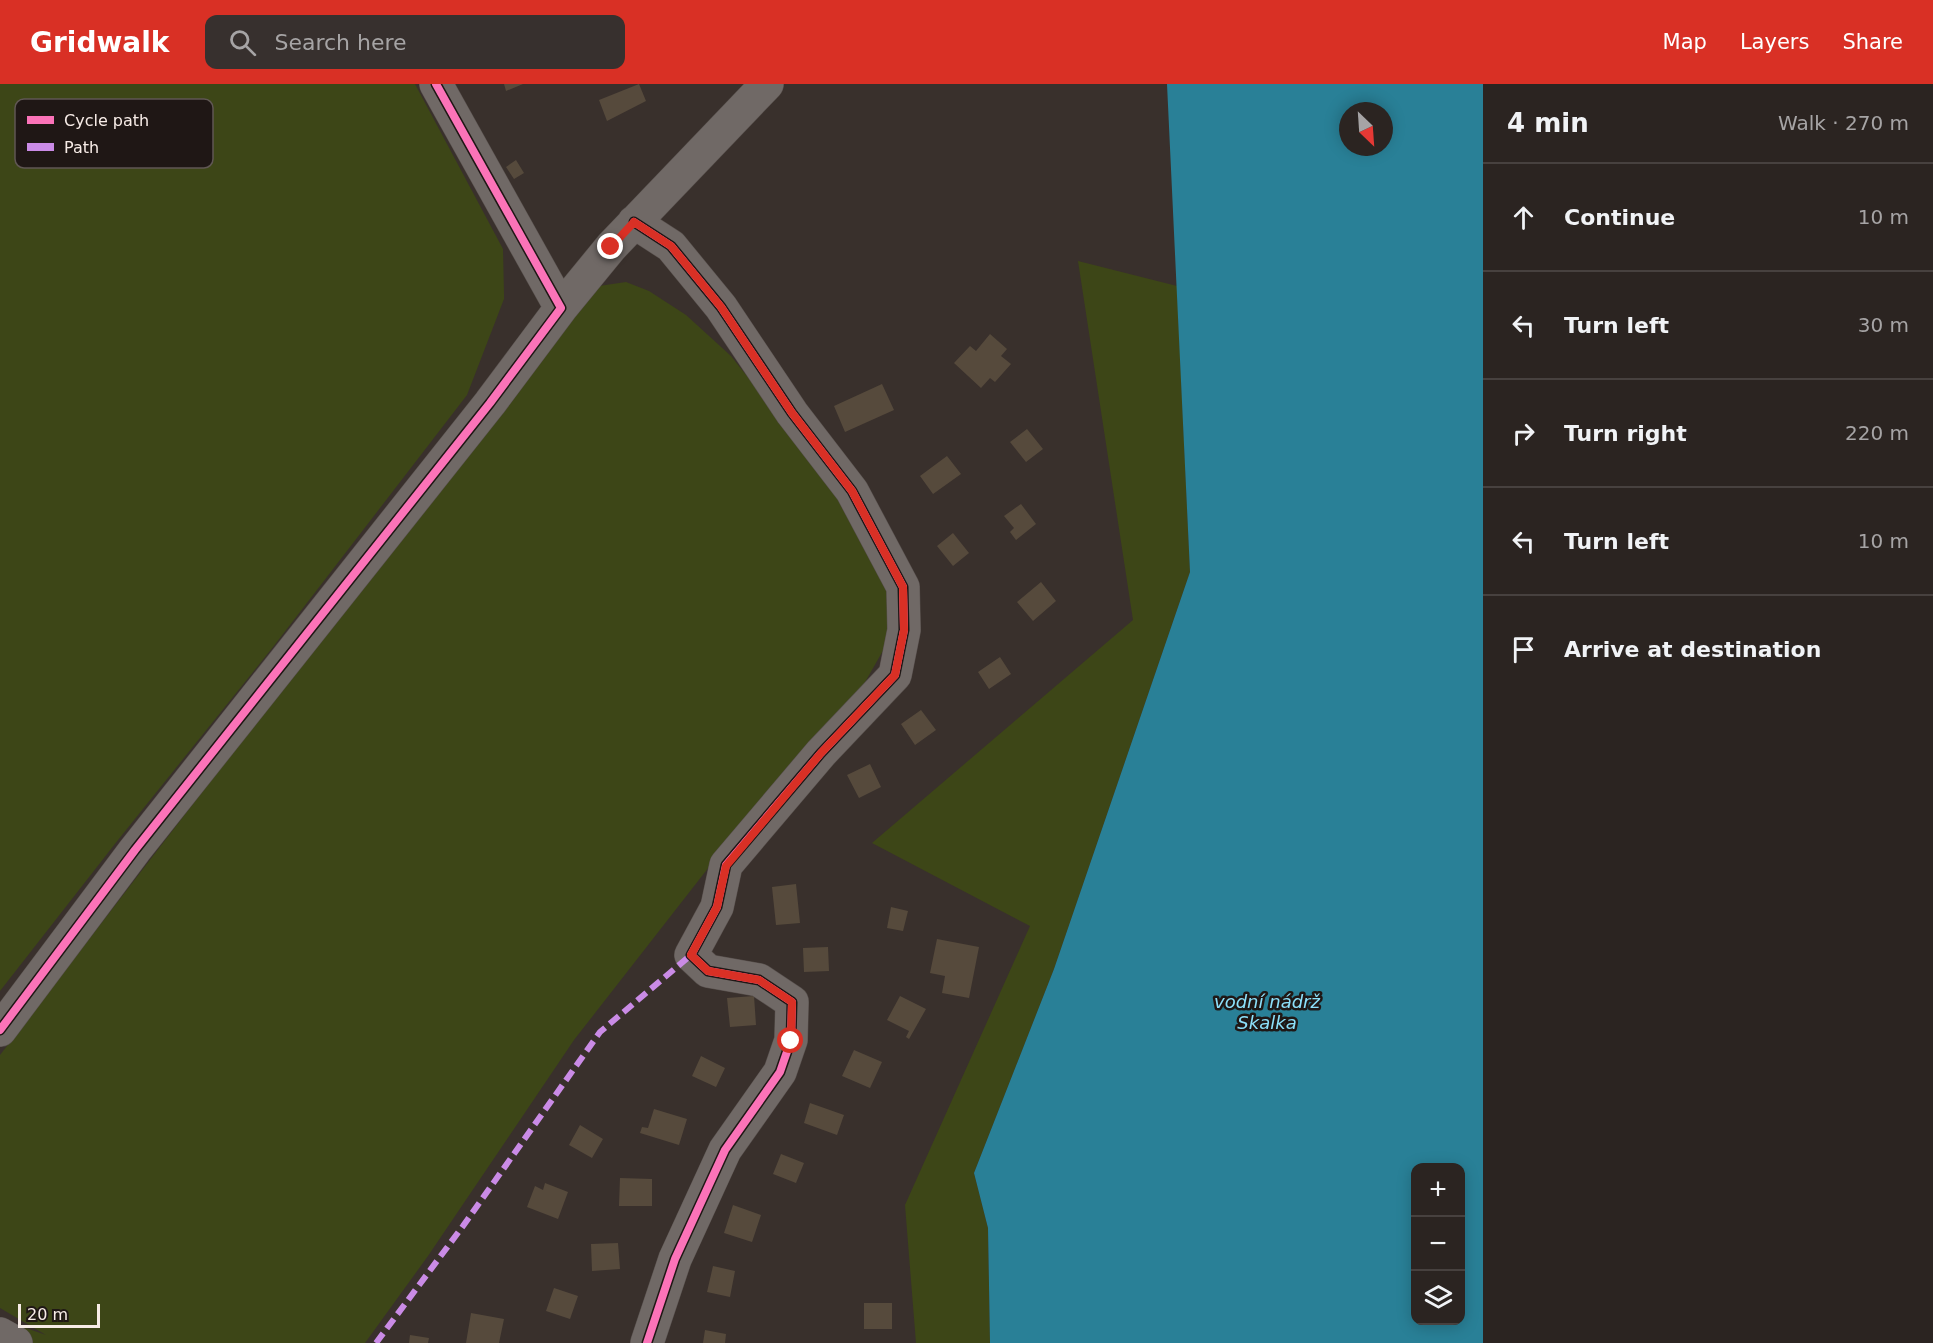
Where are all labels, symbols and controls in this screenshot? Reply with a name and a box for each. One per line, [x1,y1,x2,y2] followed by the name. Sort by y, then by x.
[205,15,625,69] search box
[30,26,169,59] text: Gridwalk
[226,26,259,59] icon: search
[274,30,407,55] text: Search here
[1663,30,1707,54] text: Map
[1740,30,1809,54] text: Layers
[1842,30,1903,54] text: Share
[15,99,213,168] legend
[1339,102,1393,156] north arrow
[1507,108,1589,138] text: 4 min
[64,111,149,130] text: Cycle path
[1778,111,1909,135] text: Walk · 270 m
[64,138,99,157] text: Path
[1507,201,1540,234] icon: ahead
[1564,205,1675,230] text: Continue
[1858,205,1909,229] text: 10 m
[597,233,623,259] route end
[1507,309,1540,342] icon: left
[1564,313,1669,338] text: Turn left
[1858,313,1909,337] text: 30 m
[1507,417,1540,450] icon: right
[1564,421,1687,446] text: Turn right
[1845,421,1909,445] text: 220 m
[1507,525,1540,558] icon: left
[1564,529,1669,554] text: Turn left
[1858,529,1909,553] text: 10 m
[1507,633,1540,666] icon: arrive
[1564,637,1821,662] text: Arrive at destination
[1214,991,1321,1033] water label: vodní nádrž Skalka
[777,1027,803,1053] route start
[1411,1163,1465,1325] map controls
[1411,1163,1465,1217] button: +
[1411,1217,1465,1271] button: −
[1411,1271,1465,1325] button: layers
[18,1301,100,1328] scale bar
[27,1305,68,1324] text: 20 m

